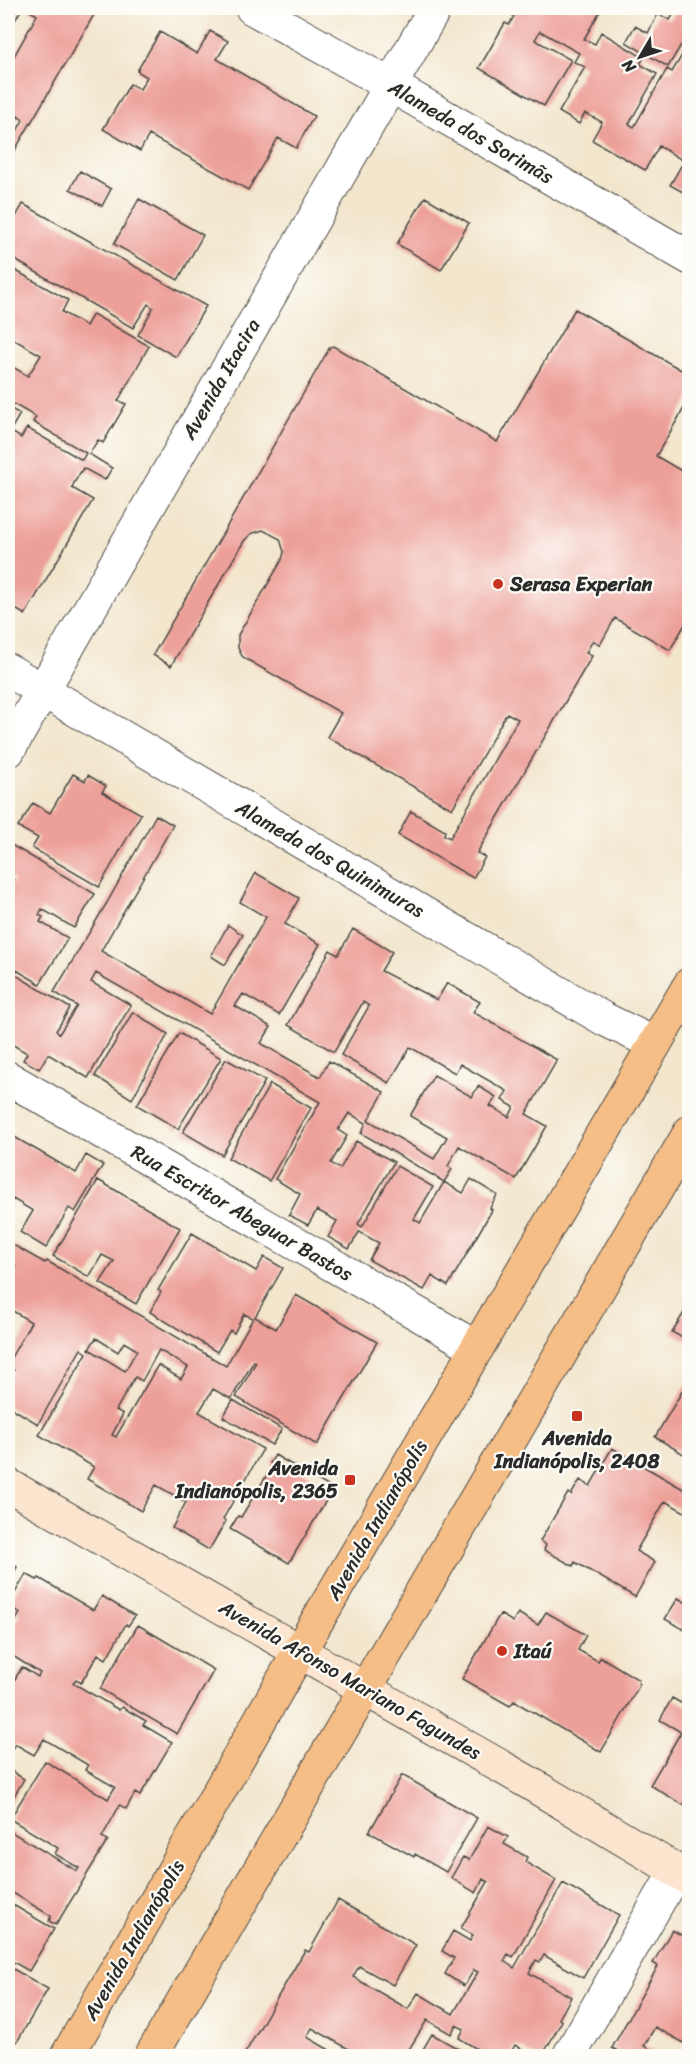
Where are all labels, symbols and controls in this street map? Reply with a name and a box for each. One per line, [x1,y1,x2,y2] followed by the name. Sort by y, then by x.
[610,27,670,87] north arrow
[613,52,644,80] text: N
[381,70,561,194] street label: Alameda dos Sorimãs
[172,312,270,447] street label: Avenida Itacira
[509,567,652,602] place label: Serasa Experian
[491,577,505,591] marker: Serasa Experian
[228,790,432,928] street label: Alameda dos Quinimuras
[124,1135,360,1291] street label: Rua Escritor Abeguar Bastos
[570,1409,584,1423] marker: Avenida Indianópolis, 2408
[493,1421,660,1479] place label: Avenida Indianópolis, 2408
[316,1432,438,1608] street label: Avenida Indianópolis
[175,1451,339,1509] place label: Avenida Indianópolis, 2365
[343,1473,357,1487] marker: Avenida Indianópolis, 2365
[211,1590,489,1770] street label: Avenida Afonso Mariano Fagundes
[513,1634,553,1669] place label: Itaú
[495,1644,509,1658] marker: Itaú
[73,1852,195,2028] street label: Avenida Indianópolis

